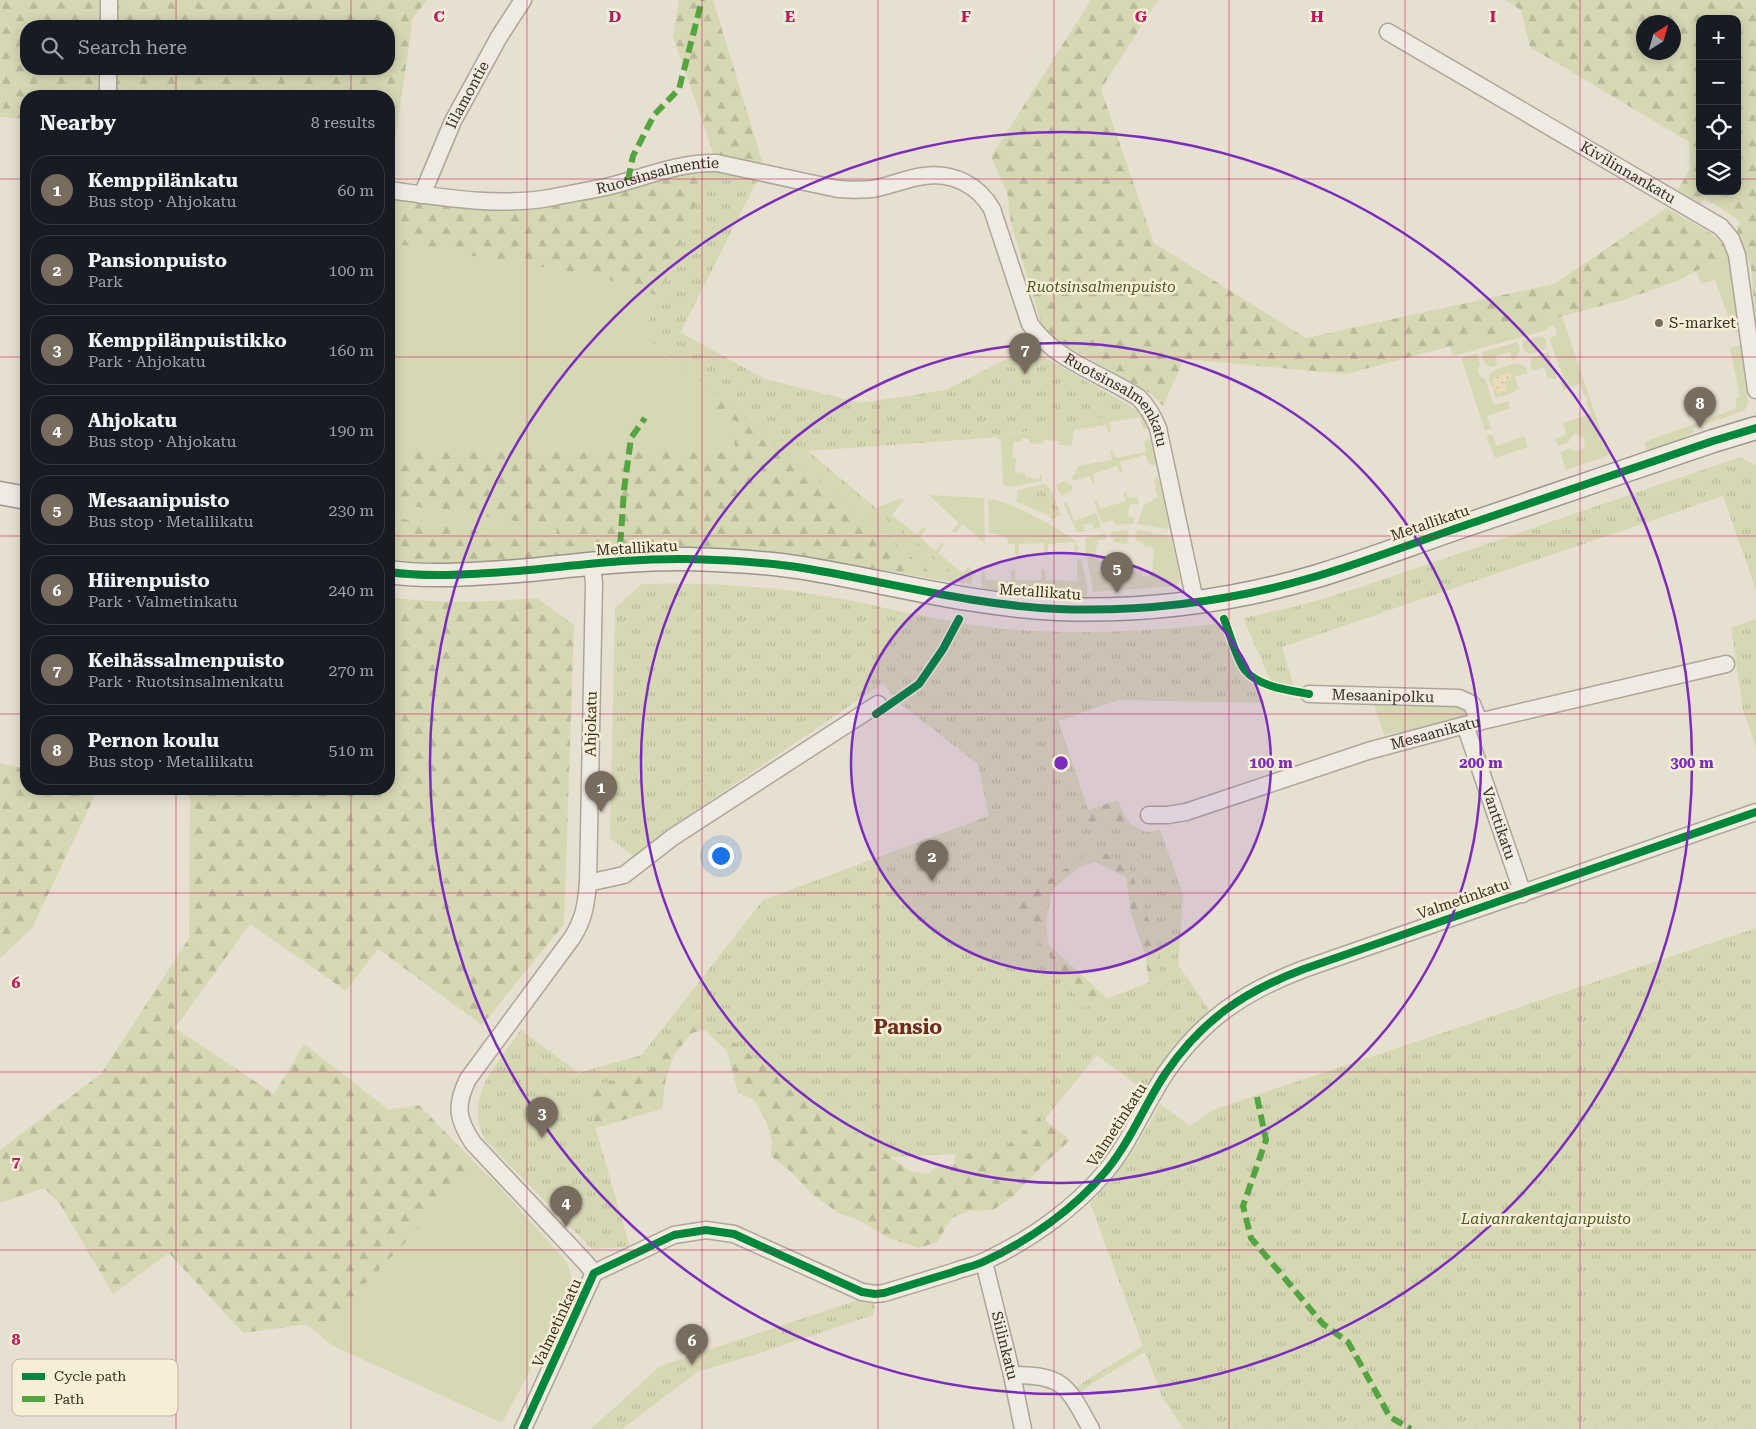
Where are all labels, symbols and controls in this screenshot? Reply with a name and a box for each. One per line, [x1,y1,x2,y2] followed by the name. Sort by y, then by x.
[433,7,445,26] text: C
[609,7,622,26] text: D
[785,7,795,26] text: E
[961,7,971,26] text: F
[1135,7,1148,26] text: G
[1310,7,1324,26] text: H
[1490,7,1496,26] text: I
[1636,15,1681,60] north arrow
[1696,15,1741,195] map controls
[1696,15,1741,60] button: +
[20,20,395,75] search box
[38,34,66,62] icon: search
[78,36,187,59] text: Search here
[442,58,493,131] street label: Iilamontie
[1696,60,1741,105] button: −
[1696,105,1741,150] button: locate
[40,111,116,135] text: Nearby
[311,113,375,132] text: 8 results
[1577,138,1679,208] street label: Kivilinnankatu
[1696,150,1741,195] button: layers
[594,154,719,198] street label: Ruotsinsalmentie
[88,169,238,192] text: Kemppilänkatu
[53,181,61,200] text: 1
[337,181,374,200] text: 60 m
[88,192,236,211] text: Bus stop · Ahjokatu
[88,249,227,272] text: Pansionpuisto
[53,261,61,280] text: 2
[328,261,374,280] text: 100 m
[88,272,123,291] text: Park
[1025,278,1176,296] park label: Ruotsinsalmenpuisto
[1669,314,1736,332] place label: S-market
[1653,317,1665,329] marker: S-market
[88,329,287,352] text: Kemppilänpuistikko
[1009,333,1041,374] pin: 7
[53,341,61,360] text: 3
[328,341,374,360] text: 160 m
[1061,349,1171,449] street label: Ruotsinsalmenkatu
[88,352,206,371] text: Park · Ahjokatu
[1684,387,1716,428] pin: 8
[88,409,177,432] text: Ahjokatu
[53,421,61,440] text: 4
[328,421,374,440] text: 190 m
[88,432,236,451] text: Bus stop · Ahjokatu
[88,489,230,512] text: Mesaanipuisto
[53,501,61,520] text: 5
[328,501,374,520] text: 230 m
[1388,501,1472,545] street label: Metallikatu
[88,512,254,531] text: Bus stop · Metallikatu
[596,537,679,559] street label: Metallikatu
[1101,552,1133,593] pin: 5
[88,569,210,592] text: Hiirenpuisto
[998,580,1082,604] street label: Metallikatu
[53,581,61,600] text: 6
[328,581,374,600] text: 240 m
[88,592,238,611] text: Park · Valmetinkatu
[88,649,284,672] text: Keihässalmenpuisto
[53,661,61,680] text: 7
[328,661,374,680] text: 270 m
[88,672,284,691] text: Park · Ruotsinsalmenkatu
[1332,686,1435,706] street label: Mesaanipolku
[581,690,601,757] street label: Ahjokatu
[1389,713,1483,754] street label: Mesaanikatu
[88,729,219,752] text: Pernon koulu
[53,741,61,760] text: 8
[328,741,374,760] text: 510 m
[88,752,254,771] text: Bus stop · Metallikatu
[1052,754,1070,772] centre of rings
[1249,754,1293,772] text: 100 m
[1459,754,1503,772] text: 200 m
[1670,754,1714,772] text: 300 m
[585,771,617,812] pin: 1
[1478,785,1520,863] street label: Vanttikatu
[916,840,948,881] pin: 2
[708,843,734,869] your location
[1415,875,1512,923] street label: Valmetinkatu
[12,973,21,992] text: 6
[874,1015,942,1039] district label: Pansio
[1083,1079,1151,1170] street label: Valmetinkatu
[526,1097,558,1138] pin: 3
[12,1152,21,1171] text: 7
[550,1186,582,1227] pin: 4
[1460,1210,1631,1228] park label: Laivanrakentajanpuisto
[529,1275,586,1370] street label: Valmetinkatu
[988,1309,1022,1382] street label: Siilinkatu
[676,1324,708,1365] pin: 6
[12,1330,21,1349] text: 8
[12,1359,178,1416] legend
[54,1368,126,1384] text: Cycle path
[54,1391,84,1407] text: Path

